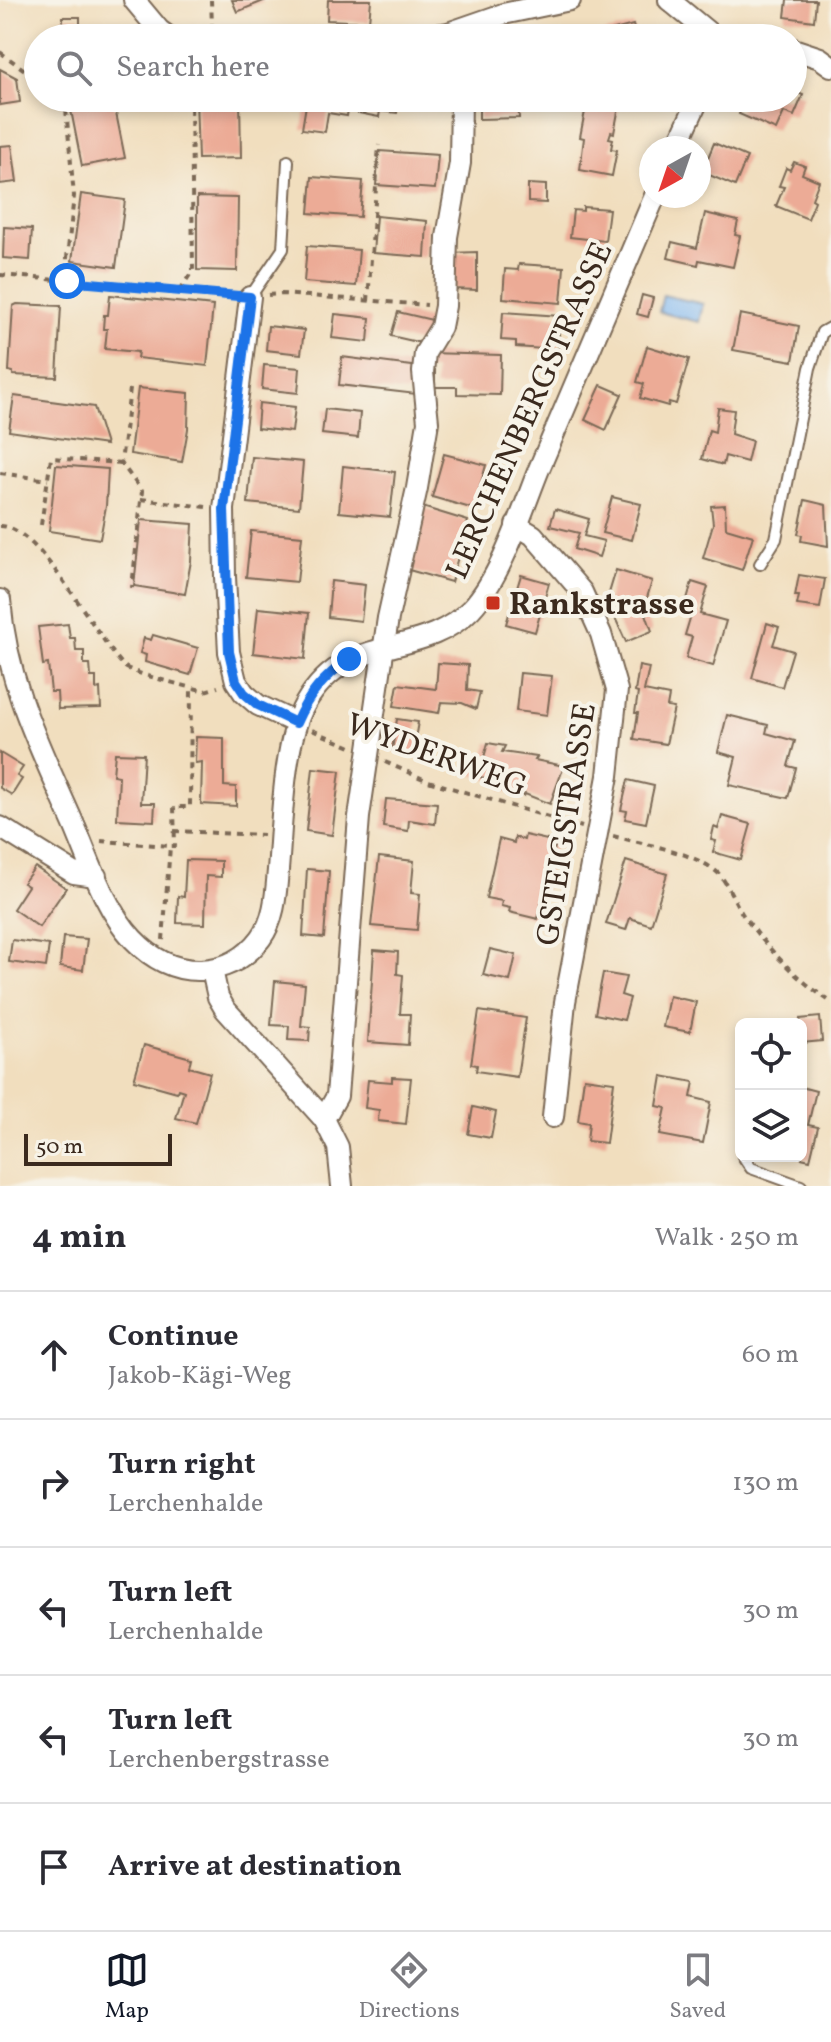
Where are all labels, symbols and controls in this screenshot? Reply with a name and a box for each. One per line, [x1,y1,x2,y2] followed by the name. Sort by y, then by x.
[24,24,807,112] search box
[52,46,96,90] icon: search
[116,47,270,89] text: Search here
[639,136,711,208] north arrow
[436,236,625,587] street label: LERCHENBERGSTRASSE
[49,263,85,299] route start
[509,584,695,628] place label: Rankstrasse
[484,594,502,612] marker: Rankstrasse
[331,641,367,677] route end
[527,700,609,949] street label: GSTEIGSTRASSE
[340,704,532,810] street label: WYDERWEG
[735,1018,807,1162] map controls
[735,1018,807,1090] button: locate
[735,1090,807,1162] button: layers
[24,1130,172,1166] scale bar
[36,1132,83,1163] text: 50 m
[32,1215,127,1262] text: 4 min
[655,1220,799,1256] text: Walk · 250 m
[108,1316,239,1358] text: Continue
[32,1333,76,1377] icon: ahead
[742,1337,799,1373] text: 60 m
[108,1358,292,1394] text: Jakob-Kägi-Weg
[108,1444,256,1486] text: Turn right
[32,1461,76,1505] icon: right
[732,1465,799,1501] text: 130 m
[108,1486,263,1522] text: Lerchenhalde
[108,1572,232,1614] text: Turn left
[32,1589,76,1633] icon: left
[742,1593,799,1629] text: 30 m
[108,1614,263,1650] text: Lerchenhalde
[108,1700,232,1742] text: Turn left
[32,1717,76,1761] icon: left
[742,1721,799,1757] text: 30 m
[108,1742,330,1778] text: Lerchenbergstrasse
[32,1845,76,1889] icon: arrive
[108,1846,402,1888] text: Arrive at destination
[105,1948,149,2027] tab: Map
[359,1948,460,2027] tab: Directions
[669,1948,726,2027] tab: Saved

